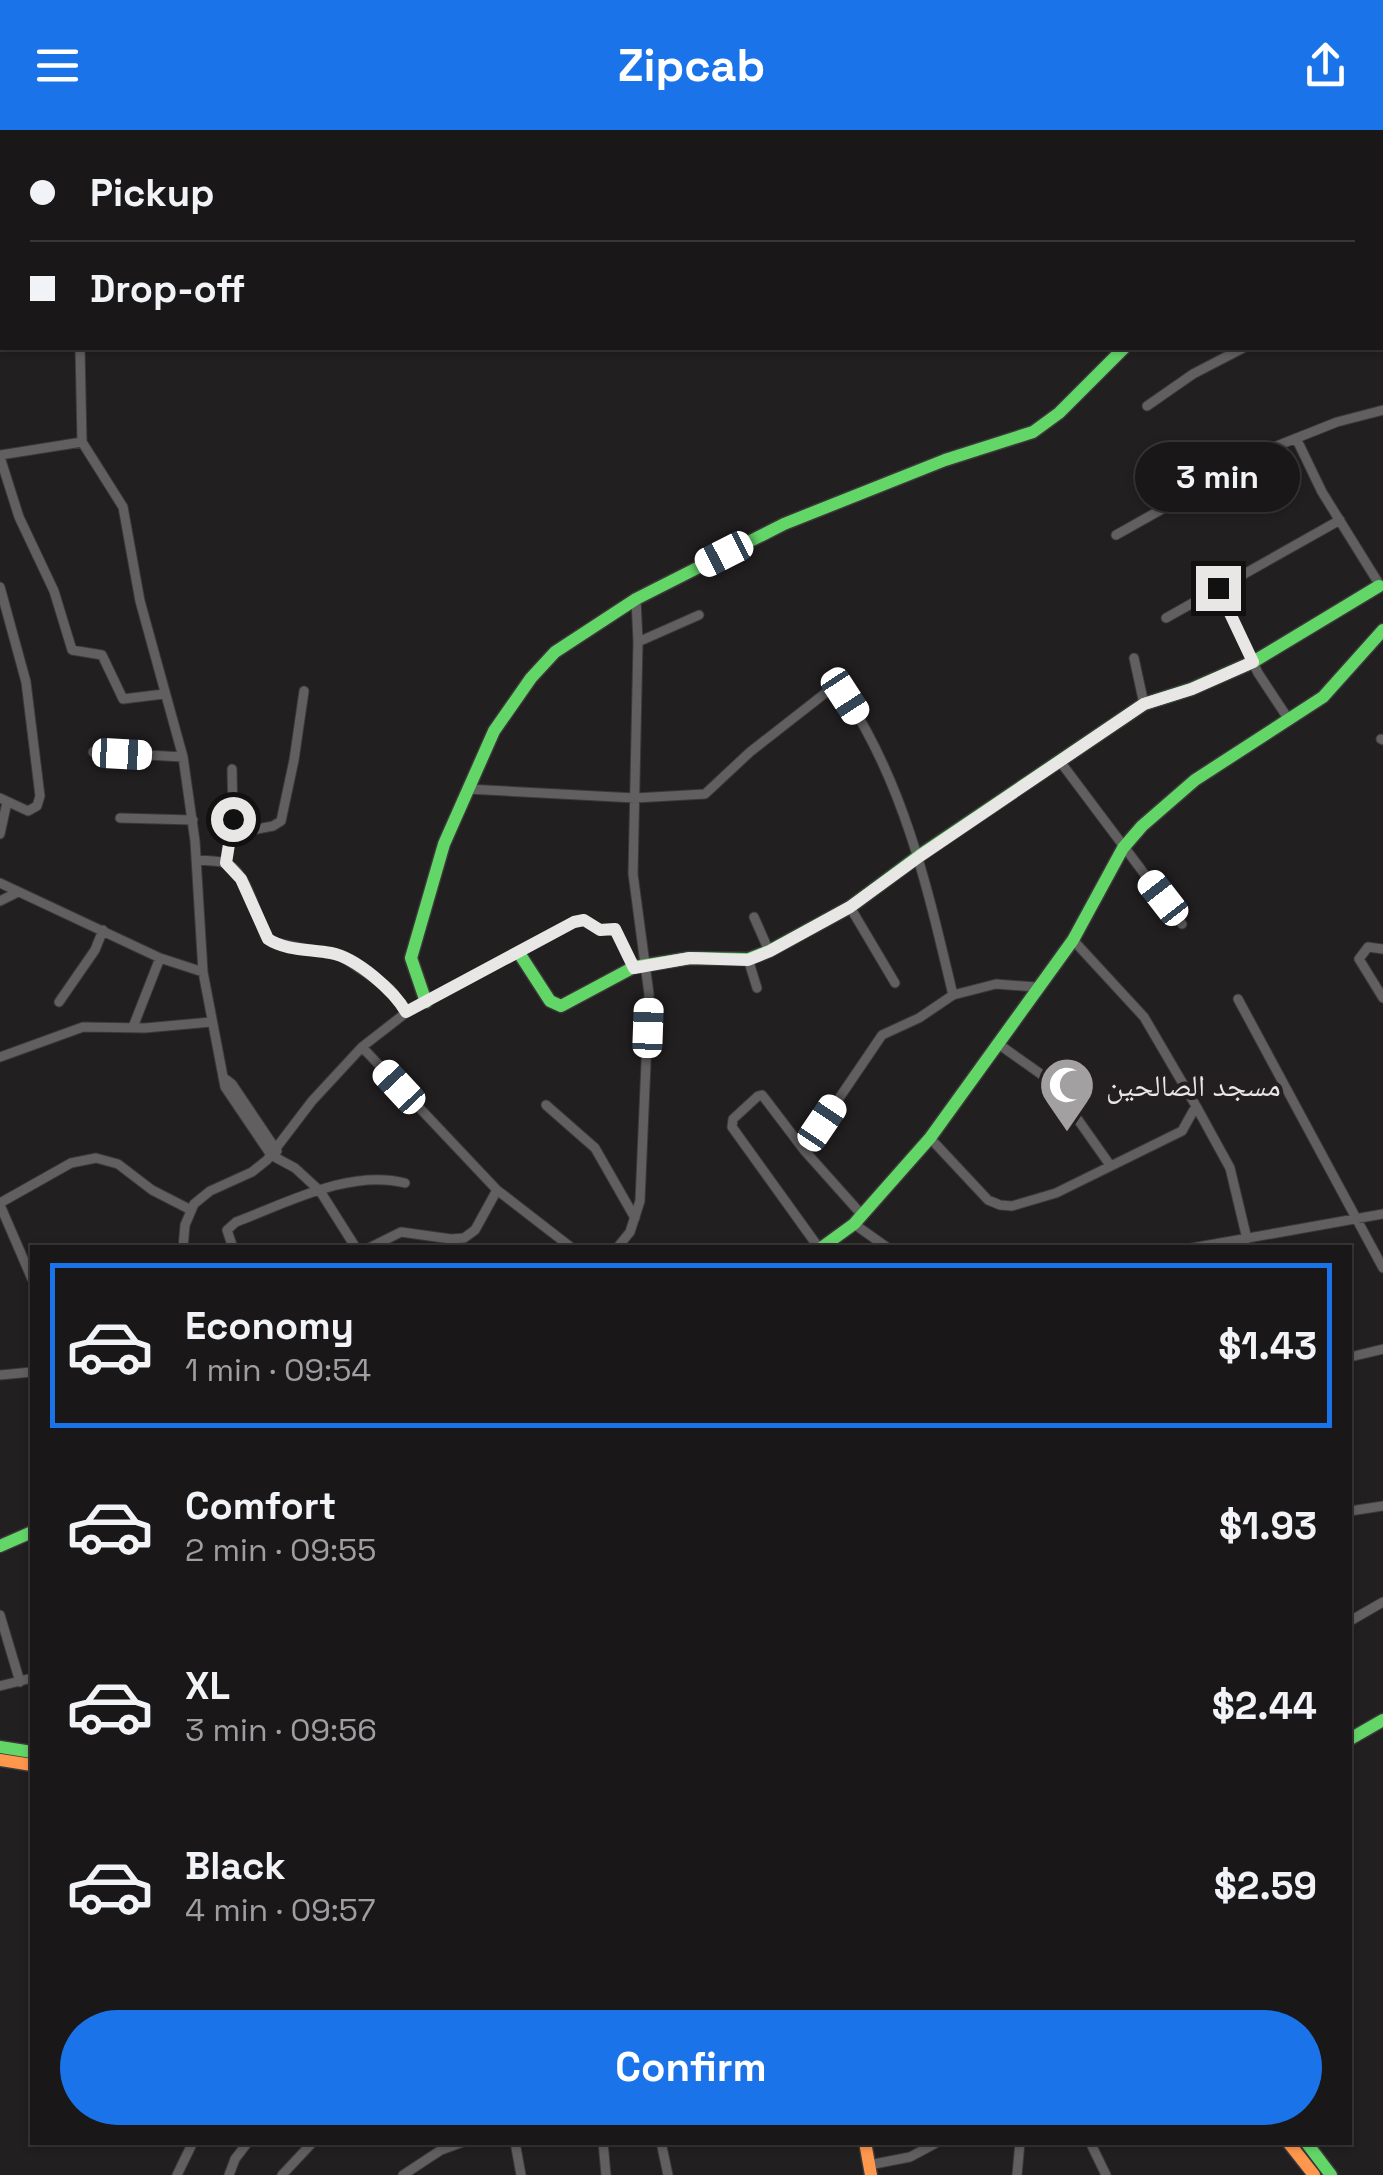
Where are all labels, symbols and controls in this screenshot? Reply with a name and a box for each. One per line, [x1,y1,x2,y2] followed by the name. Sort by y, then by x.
[618,37,765,94] text: Zipcab
[30,38,85,93] icon: menu
[1298,38,1353,93] icon: share
[90,169,214,217] text: Pickup
[90,265,245,313] text: Drop-off
[1136,443,1300,513] callout: 3 min
[1176,457,1259,497] text: 3 min
[690,527,758,581] car
[1196,566,1241,611] route end
[816,663,874,729] car
[91,737,153,771] car
[211,797,256,842] route start
[1133,865,1193,931] car
[632,997,664,1059] car
[368,1055,430,1119] car
[1037,1055,1097,1134] mosque icon: مسجد الصالحين
[1106,1066,1281,1105] place label: مسجد الصالحين
[793,1090,851,1156] car
[65,1301,155,1391] icon: car
[185,1302,354,1350] text: Economy
[1218,1322,1317,1370] text: $1.43
[185,1350,371,1390] text: 1 min · 09:54
[65,1481,155,1571] icon: car
[185,1482,336,1530] text: Comfort
[1219,1502,1317,1550] text: $1.93
[185,1530,376,1570] text: 2 min · 09:55
[65,1661,155,1751] icon: car
[185,1662,230,1710] text: XL
[1212,1682,1317,1730] text: $2.44
[185,1710,377,1750] text: 3 min · 09:56
[65,1841,155,1931] icon: car
[185,1842,286,1890] text: Black
[1214,1862,1317,1910] text: $2.59
[185,1890,376,1930] text: 4 min · 09:57
[60,2010,1322,2125] button: Confirm

